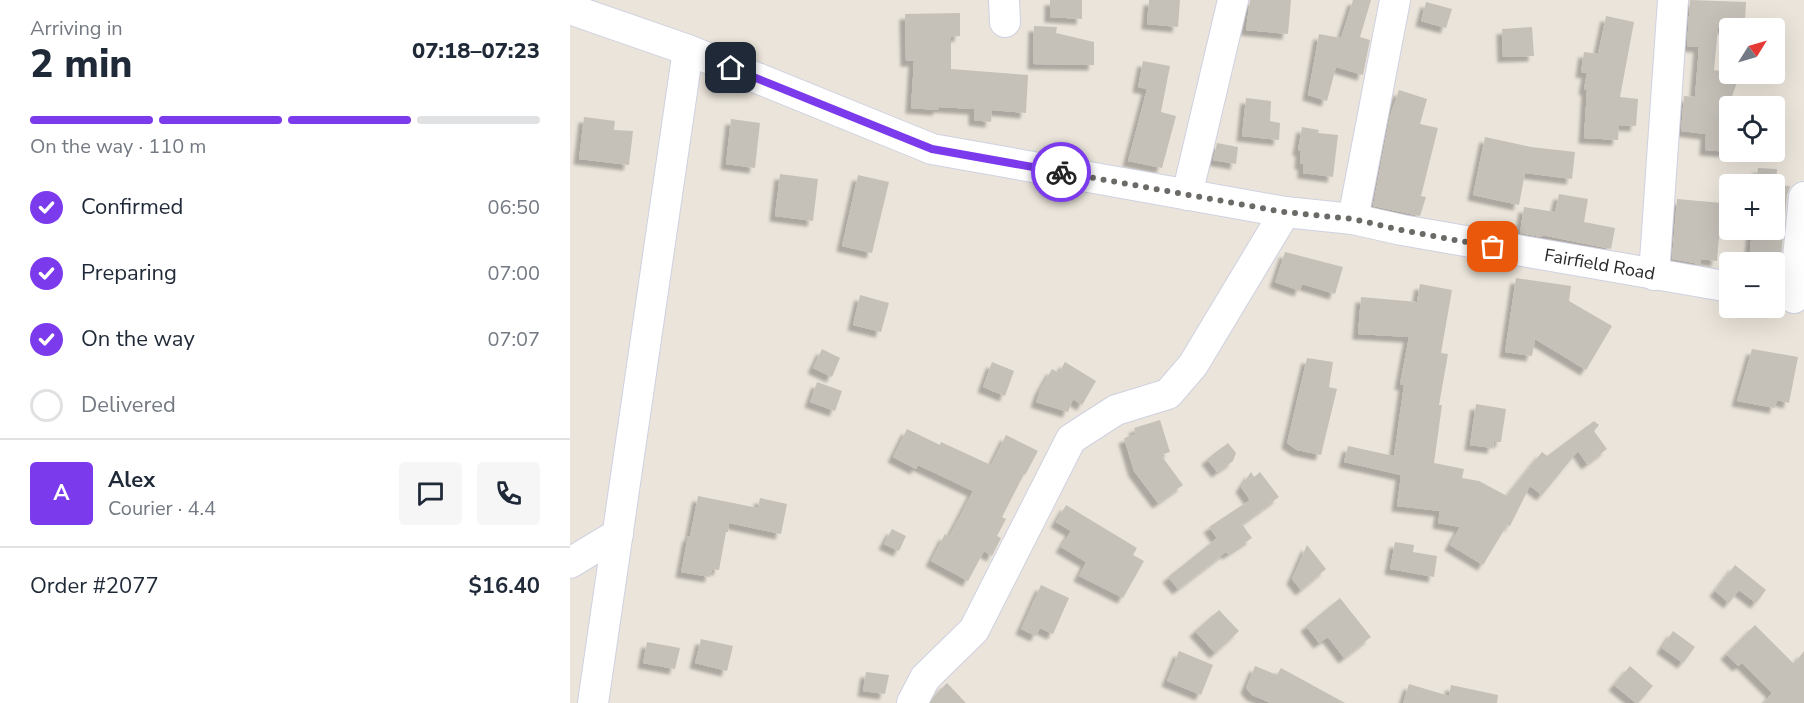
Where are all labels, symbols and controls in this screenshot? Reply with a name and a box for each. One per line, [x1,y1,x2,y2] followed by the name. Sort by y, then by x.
[30,15,123,42] text: Arriving in
[1719,18,1785,84] north arrow
[1719,18,1785,318] map controls
[412,36,540,66] text: 07:18–07:23
[30,38,133,91] text: 2 min
[705,42,756,93] pin
[714,51,747,84] icon: home
[1719,96,1785,162] button: locate
[30,133,206,160] text: On the way · 110 m
[1031,142,1091,202] courier
[1045,156,1078,189] icon: bike
[1719,174,1785,240] button: +
[30,191,63,224] icon: check
[81,192,183,222] text: Confirmed
[487,194,540,221] text: 06:50
[1467,221,1518,272] pin
[1476,230,1509,263] icon: bag
[1542,243,1657,286] street label: Fairfield Road
[1719,252,1785,318] button: −
[30,257,63,290] icon: check
[81,258,177,288] text: Preparing
[487,260,540,287] text: 07:00
[30,323,63,356] icon: check
[81,324,195,354] text: On the way
[487,326,540,353] text: 07:07
[81,390,176,420] text: Delivered
[399,462,462,525] button: chat
[477,462,540,525] button: phone
[108,465,155,495] text: Alex
[53,478,70,508] text: A
[108,495,216,522] text: Courier · 4.4
[30,571,159,601] text: Order #2077
[469,571,540,601] text: $16.40

